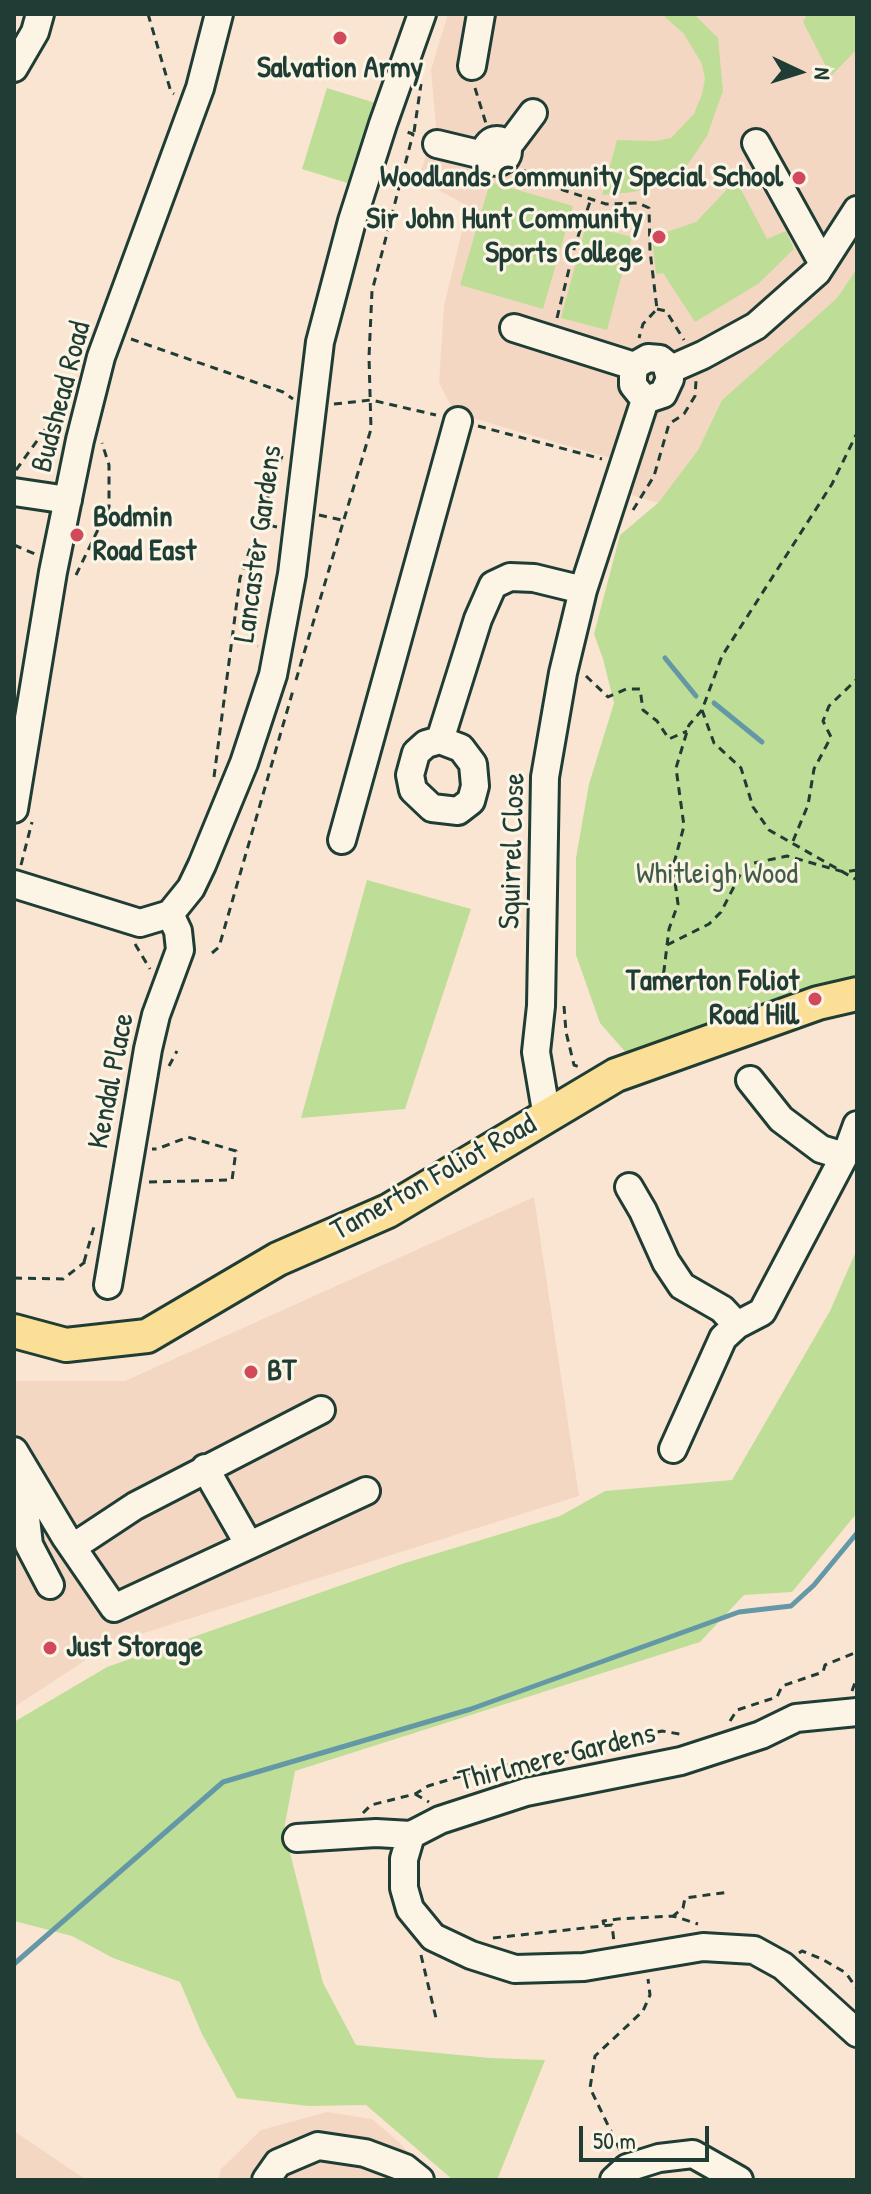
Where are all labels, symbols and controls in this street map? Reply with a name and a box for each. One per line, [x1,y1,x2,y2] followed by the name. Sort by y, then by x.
[331,29,349,47] marker: Salvation Army
[759,32,839,112] north arrow
[257,51,423,87] place label: Salvation Army
[808,67,838,81] text: N
[380,160,783,196] place label: Woodlands Community Special School
[790,169,808,187] marker: Woodlands Community Special School
[366,202,643,272] place label: Sir John Hunt Community Sports College
[650,228,668,246] marker: Sir John Hunt Community Sports College
[25,318,99,476] street label: Budshead Road
[227,443,291,645] street label: Lancaster Gardens
[93,500,196,570] place label: Bodmin Road East
[68,526,86,544] marker: Bodmin Road East
[492,772,534,930] street label: Squirrel Close
[636,857,798,893] park label: Whitleigh Wood
[626,964,799,1034] place label: Tamerton Foliot Road Hill
[806,990,824,1008] marker: Tamerton Foliot Road Hill
[81,1010,143,1152] street label: Kendal Place
[325,1107,543,1249] street label: Tamerton Foliot Road
[267,1354,296,1390] place label: BT
[242,1363,260,1381] marker: BT
[66,1630,203,1666] place label: Just Storage
[41,1639,59,1657] marker: Just Storage
[455,1716,659,1800] street label: Thirlmere Gardens
[583,2110,713,2160] scale bar
[593,2124,636,2156] text: 50 m

